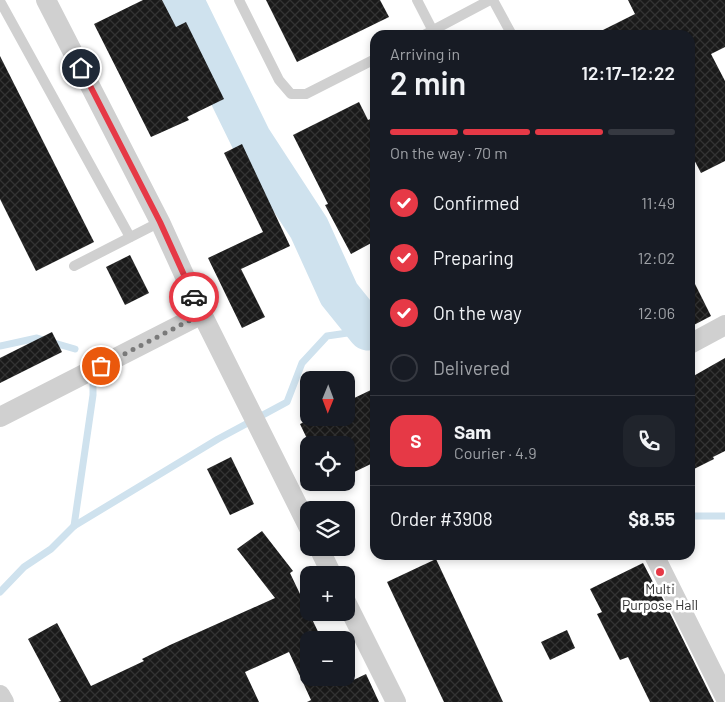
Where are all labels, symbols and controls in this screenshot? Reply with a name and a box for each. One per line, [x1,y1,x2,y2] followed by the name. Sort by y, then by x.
[390,44,460,63] text: Arriving in
[60,47,102,89] pin
[67,54,95,82] icon: home
[581,61,675,84] text: 12:17–12:22
[390,63,466,101] text: 2 min
[390,143,507,162] text: On the way · 70 m
[390,189,418,217] icon: check
[433,191,520,214] text: Confirmed
[641,193,675,212] text: 11:49
[390,244,418,272] icon: check
[433,246,514,269] text: Preparing
[638,248,675,267] text: 12:02
[169,272,219,322] courier
[180,283,208,311] icon: car
[390,299,418,327] icon: check
[433,301,522,324] text: On the way
[638,303,675,322] text: 12:06
[80,345,122,387] pin
[87,352,115,380] icon: bag
[433,356,510,379] text: Delivered
[300,371,355,426] north arrow
[300,371,355,686] map controls
[623,415,675,467] button: phone
[454,420,491,443] text: Sam
[410,429,422,452] text: S
[300,436,355,491] button: locate
[454,443,537,462] text: Courier · 4.9
[300,501,355,556] button: layers
[390,507,493,530] text: Order #3908
[628,507,675,530] text: $8.55
[300,566,355,621] button: +
[654,566,666,578] marker: Multi Purpose Hall
[622,580,698,613] place label: Multi Purpose Hall
[300,631,355,686] button: −

